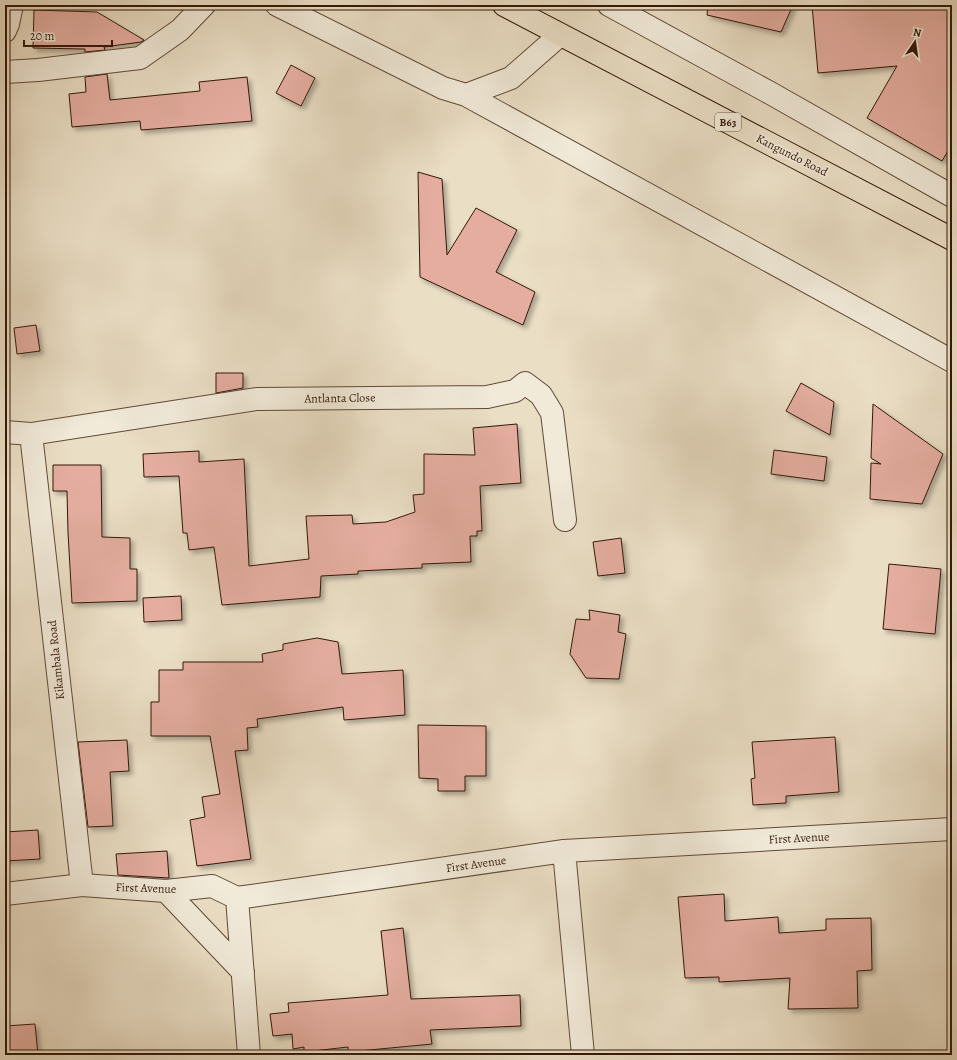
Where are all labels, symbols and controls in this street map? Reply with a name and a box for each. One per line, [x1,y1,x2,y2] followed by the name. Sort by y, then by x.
[24,22,112,48] scale bar
[895,22,935,62] north arrow
[912,25,923,41] text: N
[30,28,54,44] text: 20 m
[715,113,741,131] road number: B63
[753,130,831,180] street label: Kangundo Road
[303,389,376,407] street label: Antlanta Close
[44,619,68,701] street label: Kikambala Road
[768,828,830,848] street label: First Avenue
[445,852,507,876] street label: First Avenue
[115,879,177,897] street label: First Avenue

